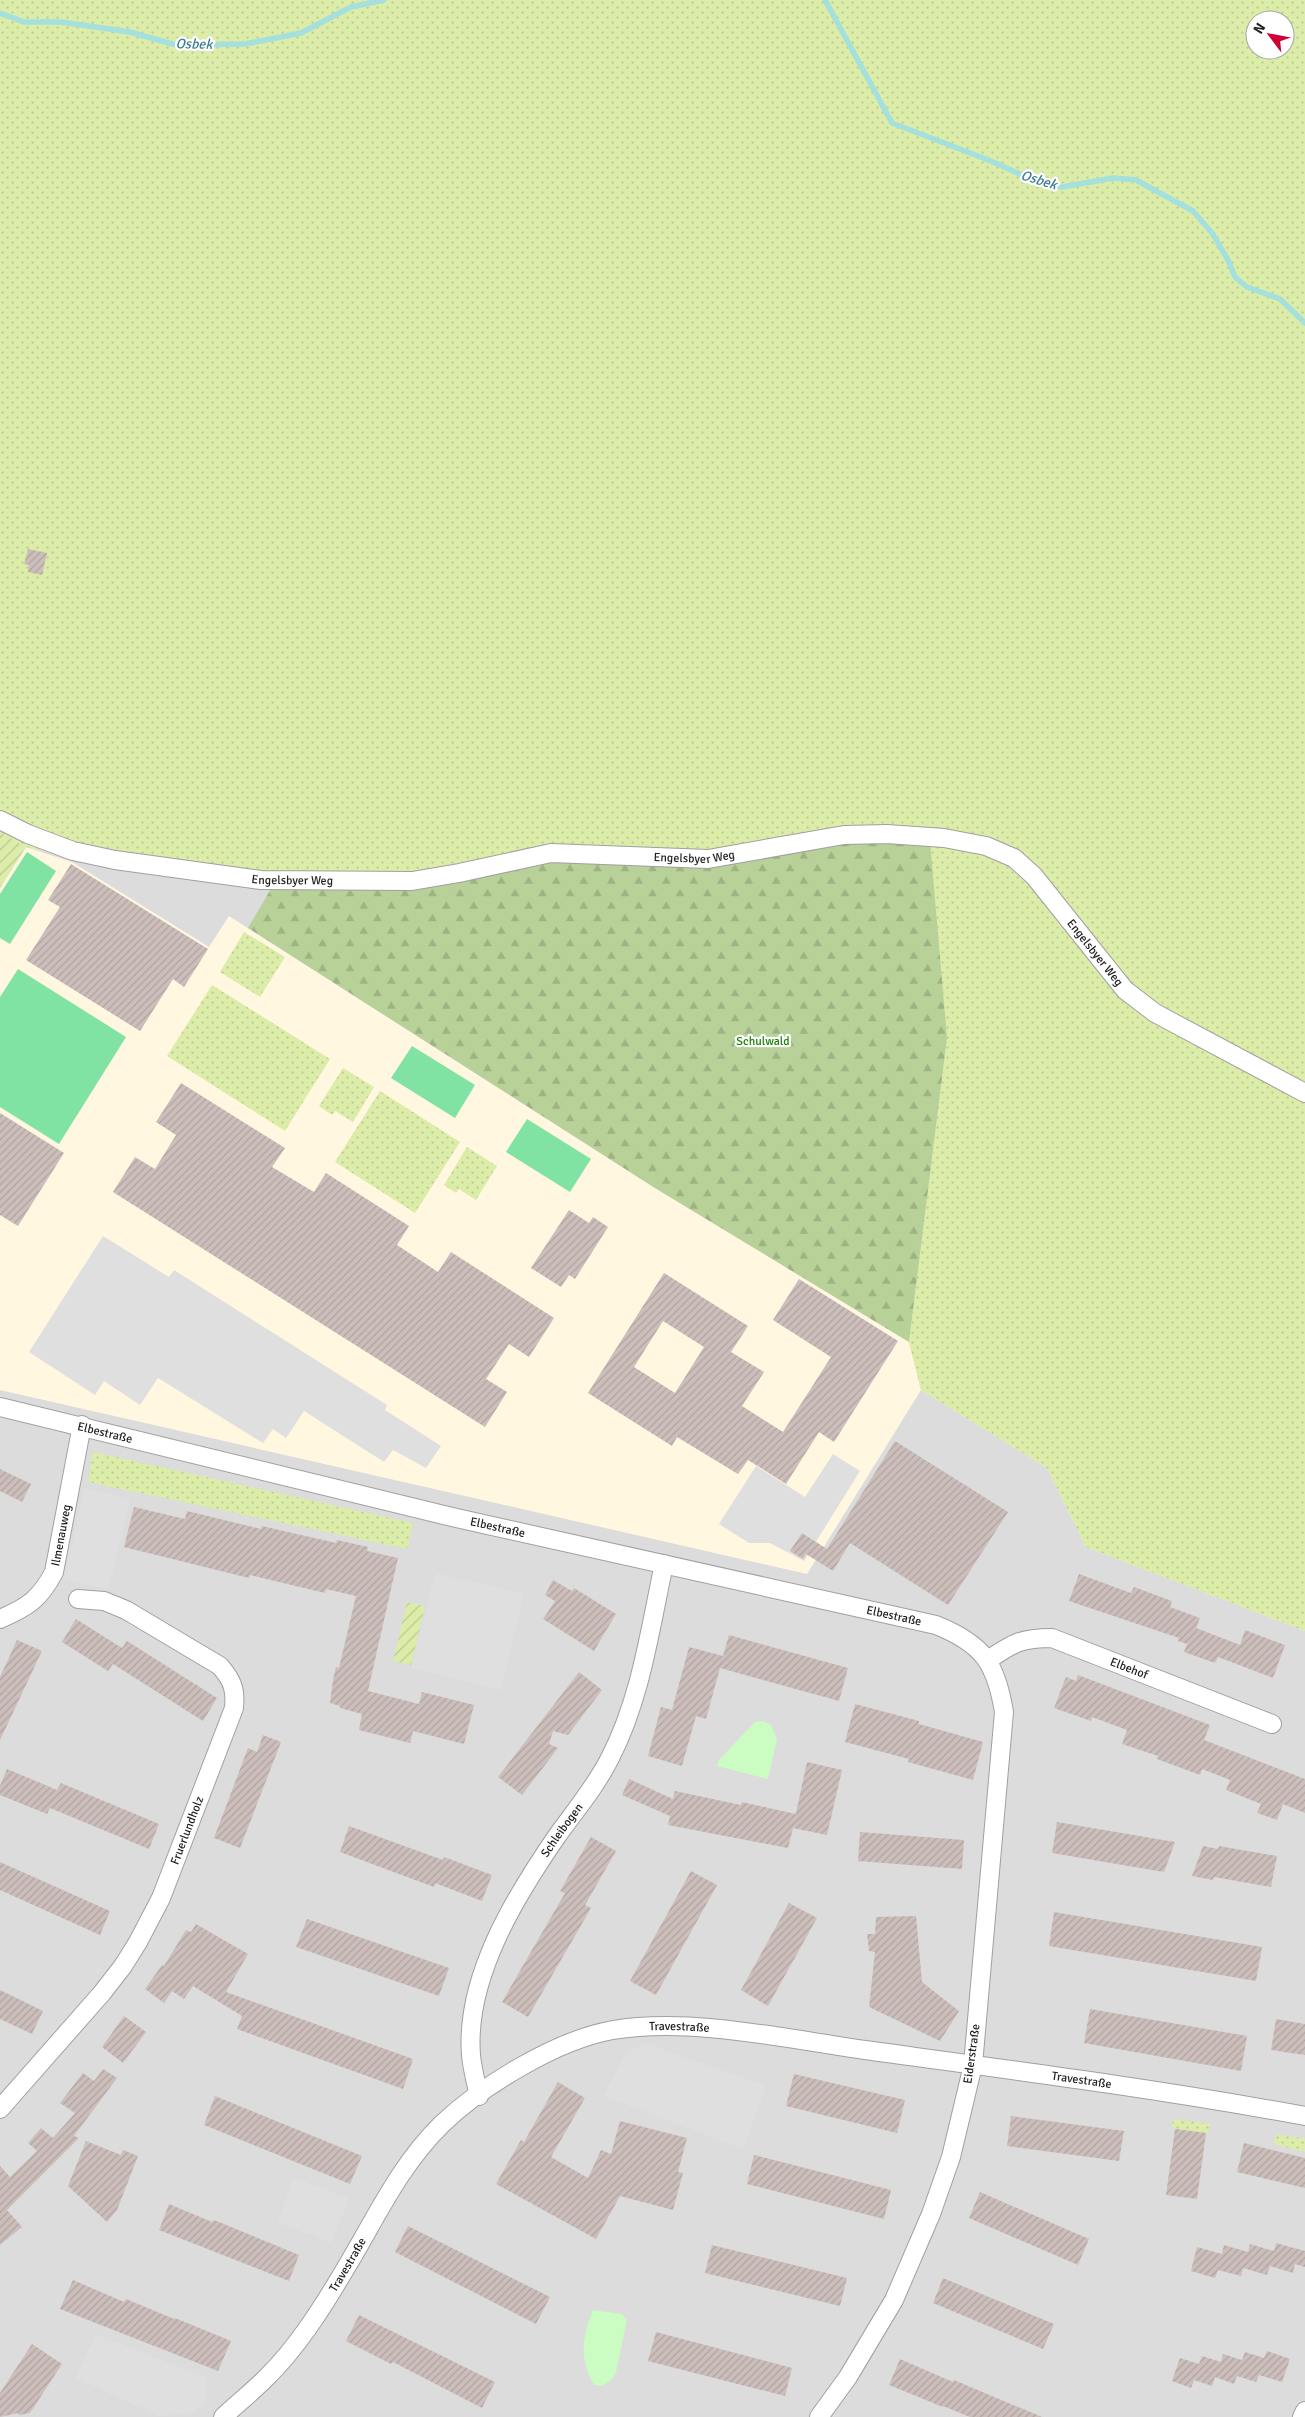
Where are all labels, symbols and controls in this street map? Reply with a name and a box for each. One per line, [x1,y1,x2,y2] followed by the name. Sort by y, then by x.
[1245,10,1295,60] north arrow
[1250,20,1269,37] text: N
[175,35,214,53] water label: Osbek
[1019,166,1061,194] water label: Osbek
[653,847,736,867] street label: Engelsbyer Weg
[251,871,333,888] street label: Engelsbyer Weg
[1064,916,1126,989] street label: Engelsbyer Weg
[736,1034,790,1049] park label: Schulwald
[76,1419,134,1446] street label: Elbestraße
[48,1503,74,1567] street label: Ilmenauweg
[469,1514,527,1541] street label: Elbestraße
[865,1602,923,1629] street label: Elbestraße
[1108,1654,1151,1683] street label: Elbehof
[167,1794,207,1867] street label: Fruerlundholz
[537,1800,586,1860] street label: Schleibogen
[649,2019,710,2035] street label: Travestraße
[960,2023,984,2085] street label: Eiderstraße
[1051,2068,1113,2092] street label: Travestraße
[326,2235,369,2295] street label: Travestraße

